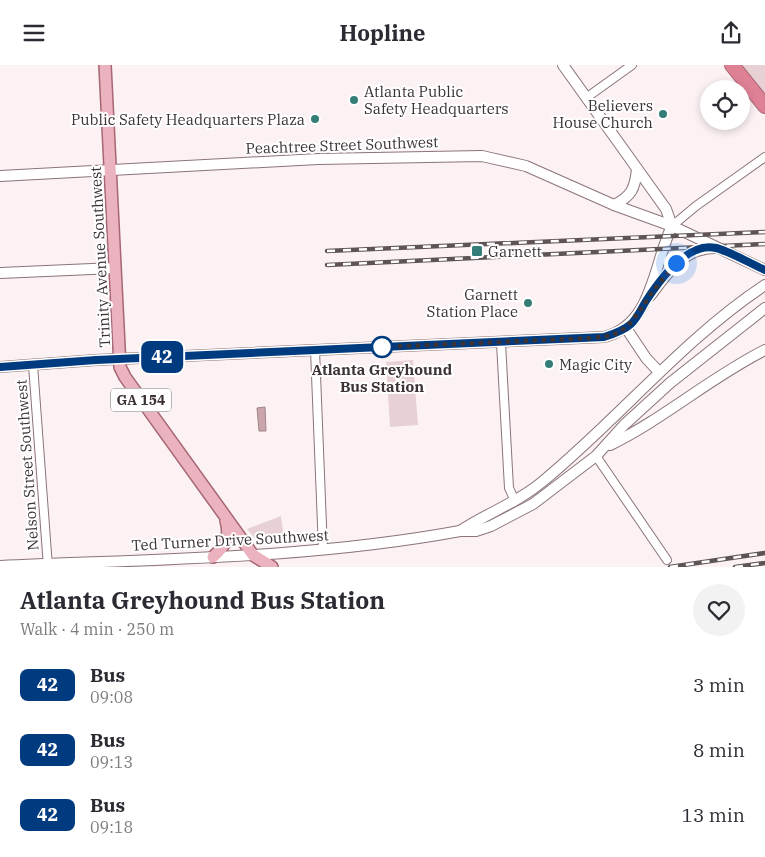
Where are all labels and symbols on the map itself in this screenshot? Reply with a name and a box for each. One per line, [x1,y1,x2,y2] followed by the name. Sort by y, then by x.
[364,82,509,118] place label: Atlanta Public Safety Headquarters
[348,94,360,106] marker: Atlanta Public Safety Headquarters
[552,96,653,132] place label: Believers House Church
[657,108,669,120] marker: Believers House Church
[71,110,305,129] place label: Public Safety Headquarters Plaza
[309,113,321,125] marker: Public Safety Headquarters Plaza
[245,132,439,158] street label: Peachtree Street Southwest
[86,166,114,348] street label: Trinity Avenue Southwest
[488,242,542,261] place label: Garnett
[470,244,484,258] marker: Garnett
[664,251,689,276] your location
[427,285,518,321] place label: Garnett Station Place
[522,297,534,309] marker: Garnett Station Place
[371,336,393,358] marker: Atlanta Greyhound Bus Station
[140,341,184,373] line badge: 42
[559,355,632,374] place label: Magic City
[543,358,555,370] marker: Magic City
[312,360,453,396] place label: Atlanta Greyhound Bus Station
[12,379,42,551] street label: Nelson Street Southwest
[111,389,171,411] road number: GA 154
[131,525,329,555] street label: Ted Turner Drive Southwest

